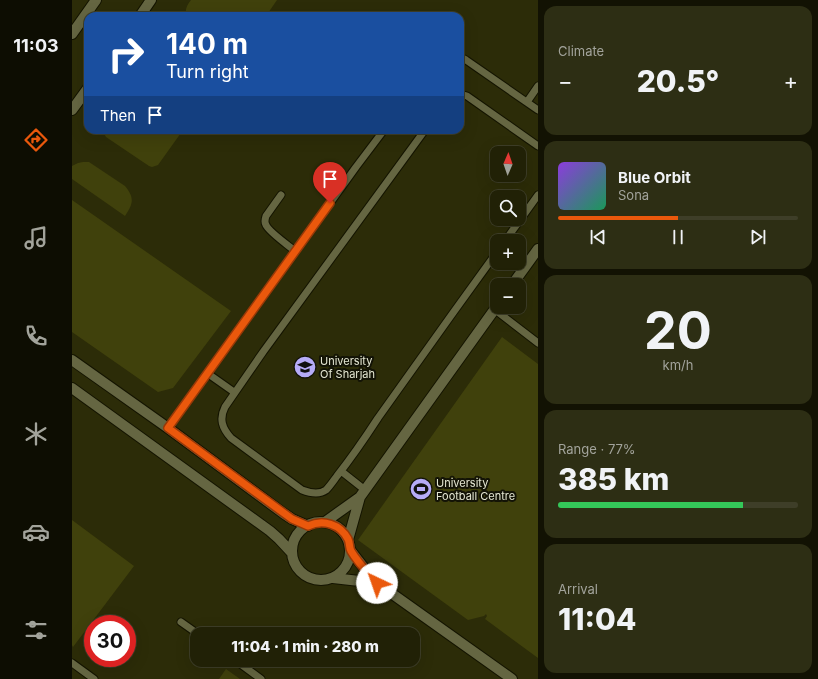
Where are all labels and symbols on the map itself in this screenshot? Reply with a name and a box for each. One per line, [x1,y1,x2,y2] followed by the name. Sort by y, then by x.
[490,146,526,182] north arrow
[313,162,347,203] pin
[292,354,318,380] school or university icon: University Of Sharjah
[320,354,375,381] place label: University Of Sharjah
[408,476,434,502] sports icon: University Football Centre
[436,476,515,503] place label: University Football Centre
[356,562,398,604] position arrow
[84,615,136,667] speed limit sign: 30

